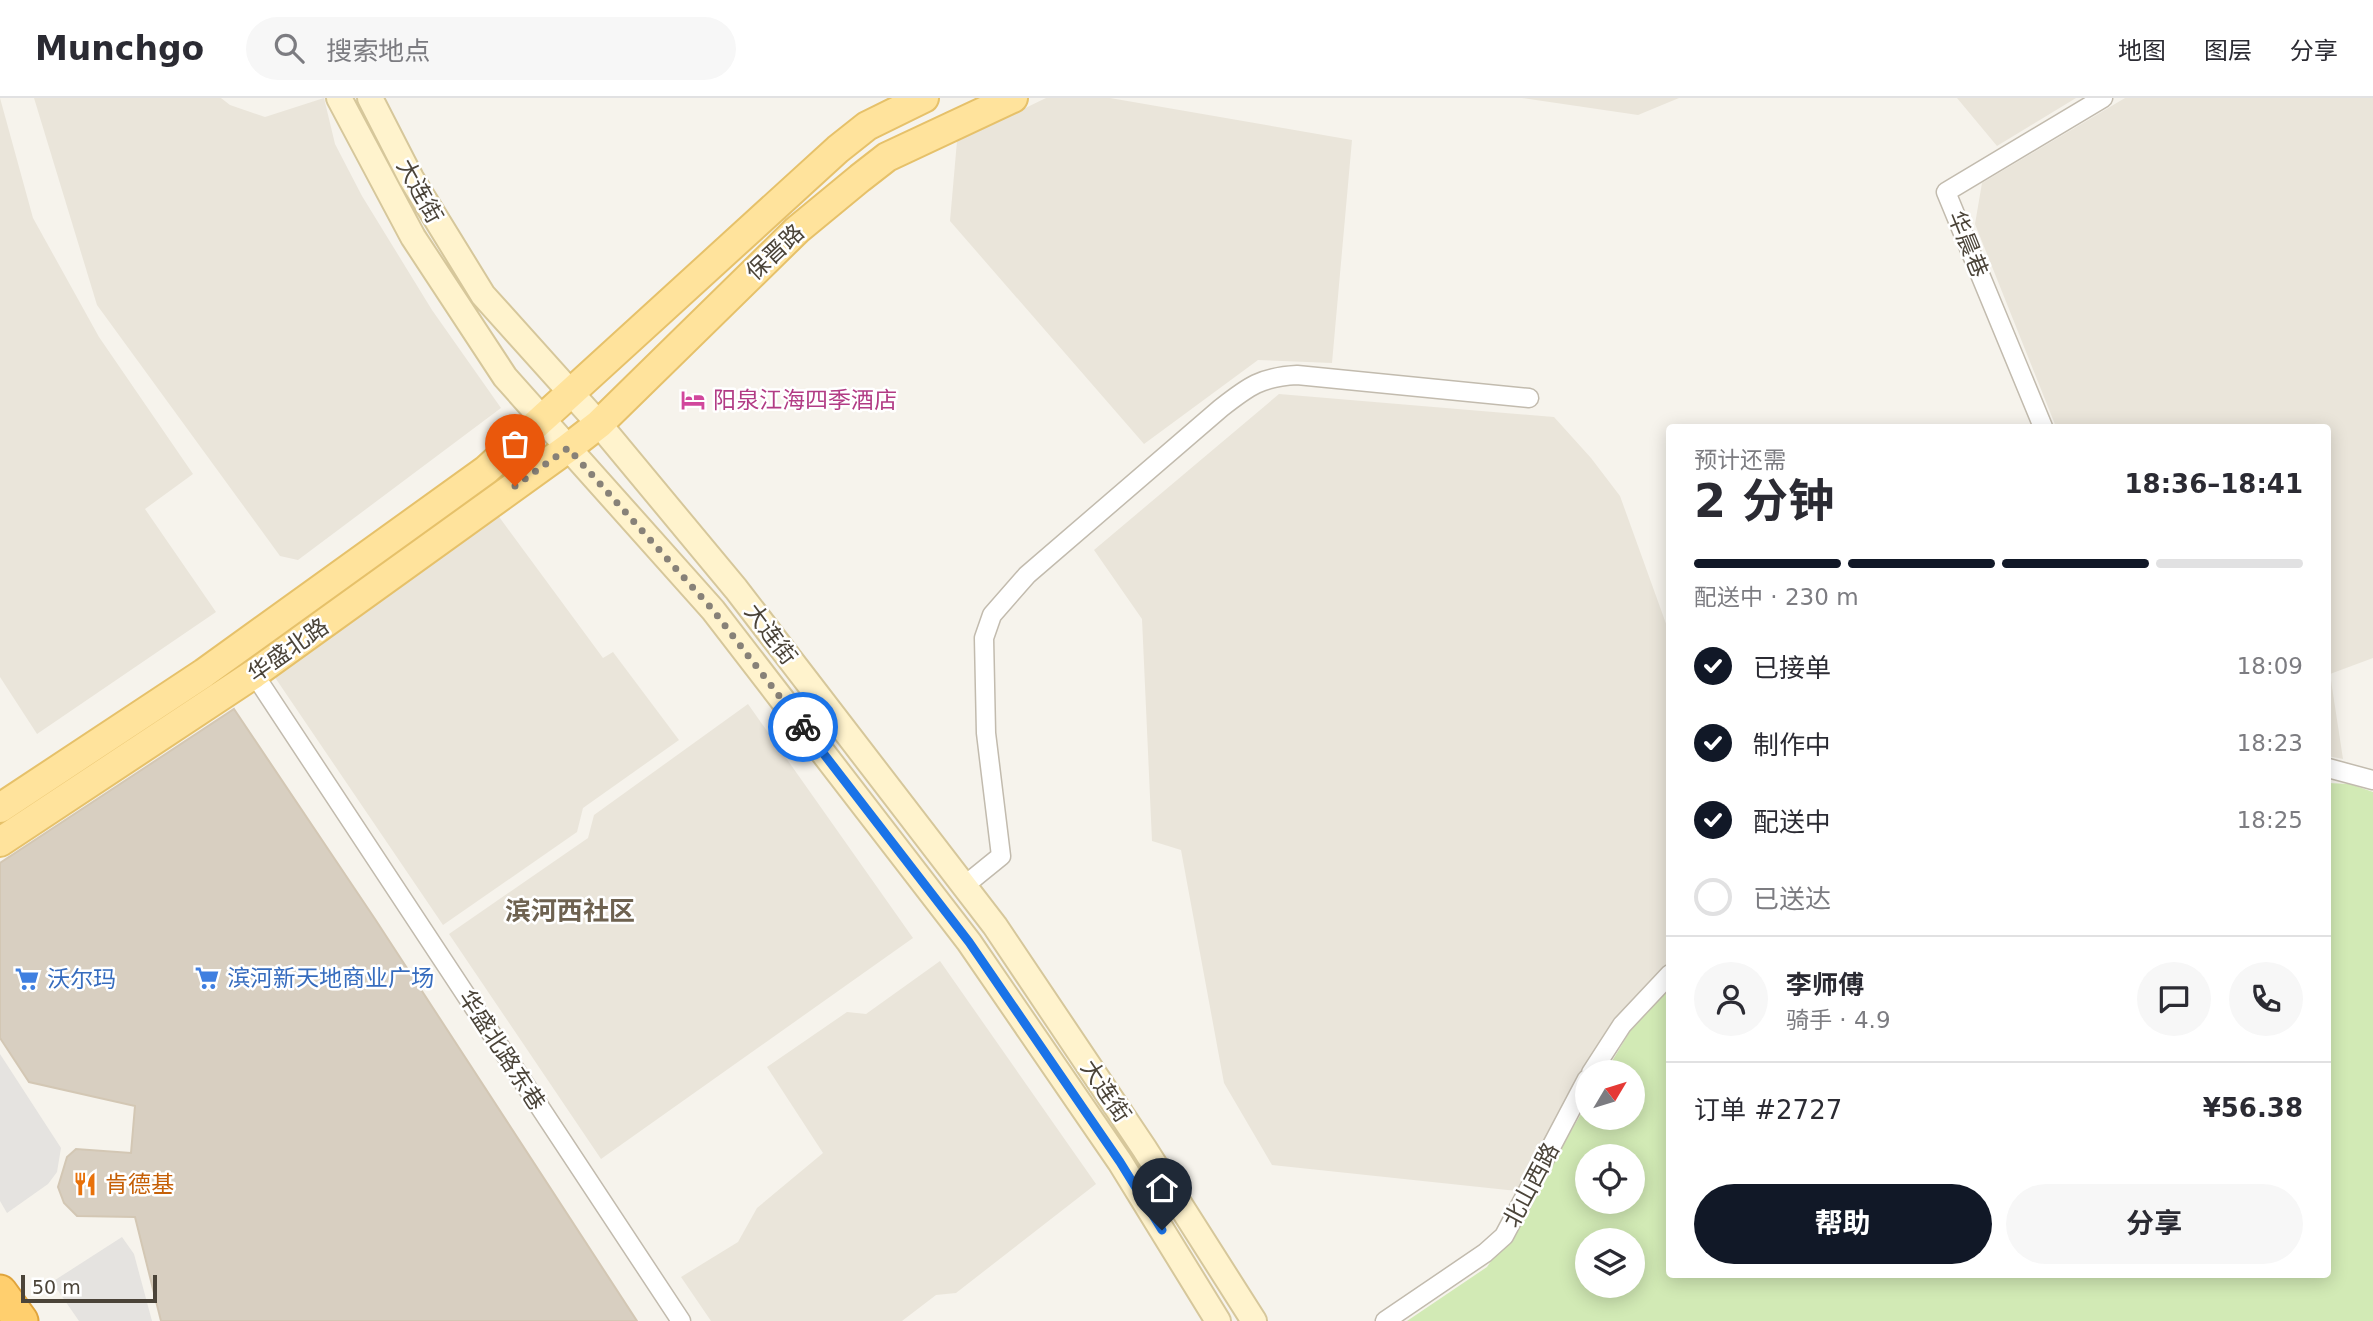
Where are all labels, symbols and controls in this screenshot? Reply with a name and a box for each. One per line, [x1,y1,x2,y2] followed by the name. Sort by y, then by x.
[246,17,736,80] search box
[35,29,204,68] text: Munchgo
[270,29,308,67] icon: search
[326,36,430,66] text: 搜索地点
[2118,37,2166,65] text: 地图
[2204,37,2252,65] text: 图层
[2290,37,2338,65] text: 分享
[392,155,448,227] street label: 大连街
[1943,207,1993,281] street label: 华晨巷
[741,219,809,285] street label: 保晋路
[679,386,707,414] hotel icon: 阳泉江海四季酒店
[713,387,897,413] place label: 阳泉江海四季酒店
[485,414,545,486] pin
[496,425,534,463] icon: bag
[1694,447,1786,473] text: 预计还需
[2124,469,2303,499] text: 18:36–18:41
[1694,474,1834,528] text: 2 分钟
[1694,584,1859,610] text: 配送中 · 230 m
[740,599,802,669] street label: 大连街
[243,613,333,687] street label: 华盛北路
[1694,647,1732,685] icon: check
[1753,653,1831,683] text: 已接单
[2237,653,2303,679] text: 18:09
[768,692,838,762] courier
[784,708,822,746] icon: bike
[1694,724,1732,762] icon: check
[1753,730,1831,760] text: 制作中
[2237,730,2303,756] text: 18:23
[1694,801,1732,839] icon: check
[1753,807,1831,837] text: 配送中
[2237,807,2303,833] text: 18:25
[1753,884,1831,914] text: 已送达
[505,896,635,926] district label: 滨河西社区
[1694,962,1768,1036] button: person
[2137,962,2211,1036] button: chat
[2229,962,2303,1036] button: phone
[193,964,221,992] supermarket icon: 滨河新天地商业广场
[13,965,41,993] supermarket icon: 沃尔玛
[227,965,434,991] place label: 滨河新天地商业广场
[47,966,116,992] place label: 沃尔玛
[1786,970,1864,1000] text: 李师傅
[454,985,550,1115] street label: 华盛北路东巷
[1786,1007,1891,1033] text: 骑手 · 4.9
[1076,1055,1136,1127] street label: 大连街
[1575,1060,1645,1130] north arrow
[1575,1060,1645,1298] map controls
[2203,1093,2303,1123] text: ¥56.38
[1694,1095,1842,1125] text: 订单 #2727
[1498,1138,1564,1232] street label: 北山西路
[1575,1144,1645,1214] button: locate
[1132,1158,1192,1230] pin
[1143,1169,1181,1207] icon: home
[71,1170,99,1198] restaurant icon: 肯德基
[105,1171,174,1197] place label: 肯德基
[1694,1184,1992,1264] button: 帮助
[2006,1184,2303,1264] button: 分享
[1575,1228,1645,1298] button: layers
[21,1272,158,1304] scale bar
[32,1276,81,1298] text: 50 m

